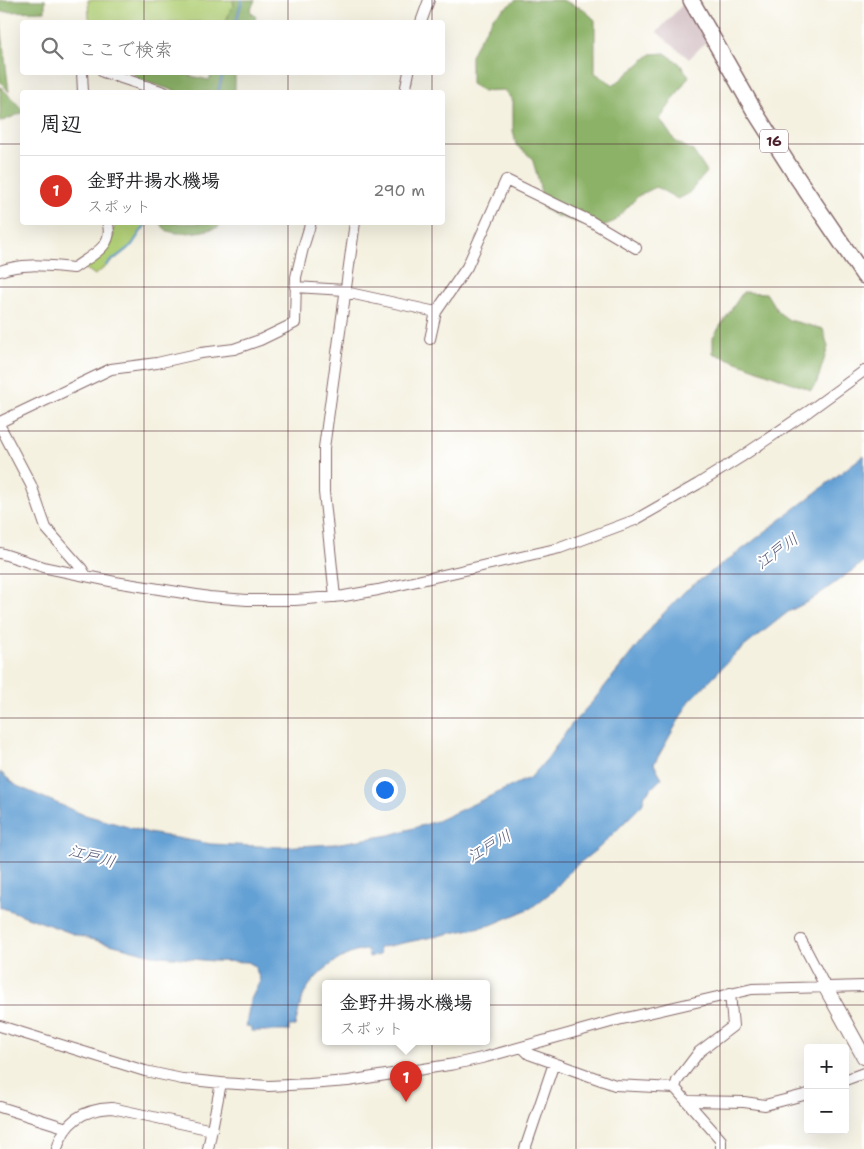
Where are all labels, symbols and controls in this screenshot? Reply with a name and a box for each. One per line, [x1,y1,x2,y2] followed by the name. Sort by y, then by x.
[20,20,445,75] search box
[38,34,66,62] icon: search
[78,37,173,62] text: ここで検索
[40,110,82,138] text: 周辺
[760,130,788,152] road number: 16
[87,168,220,193] text: 金野井揚水機場
[52,180,60,201] text: 1
[373,180,425,201] text: 290 m
[87,196,151,217] text: スポット
[751,528,803,574] water label: 江戸川
[372,777,398,803] your location
[463,825,515,867] water label: 江戸川
[66,840,118,872] water label: 江戸川
[322,980,490,1045] popup
[339,990,473,1015] text: 金野井揚水機場
[339,1018,404,1039] text: スポット
[804,1044,849,1134] map controls
[804,1044,849,1089] button: +
[390,1061,422,1102] pin: 1
[804,1089,849,1134] button: −

